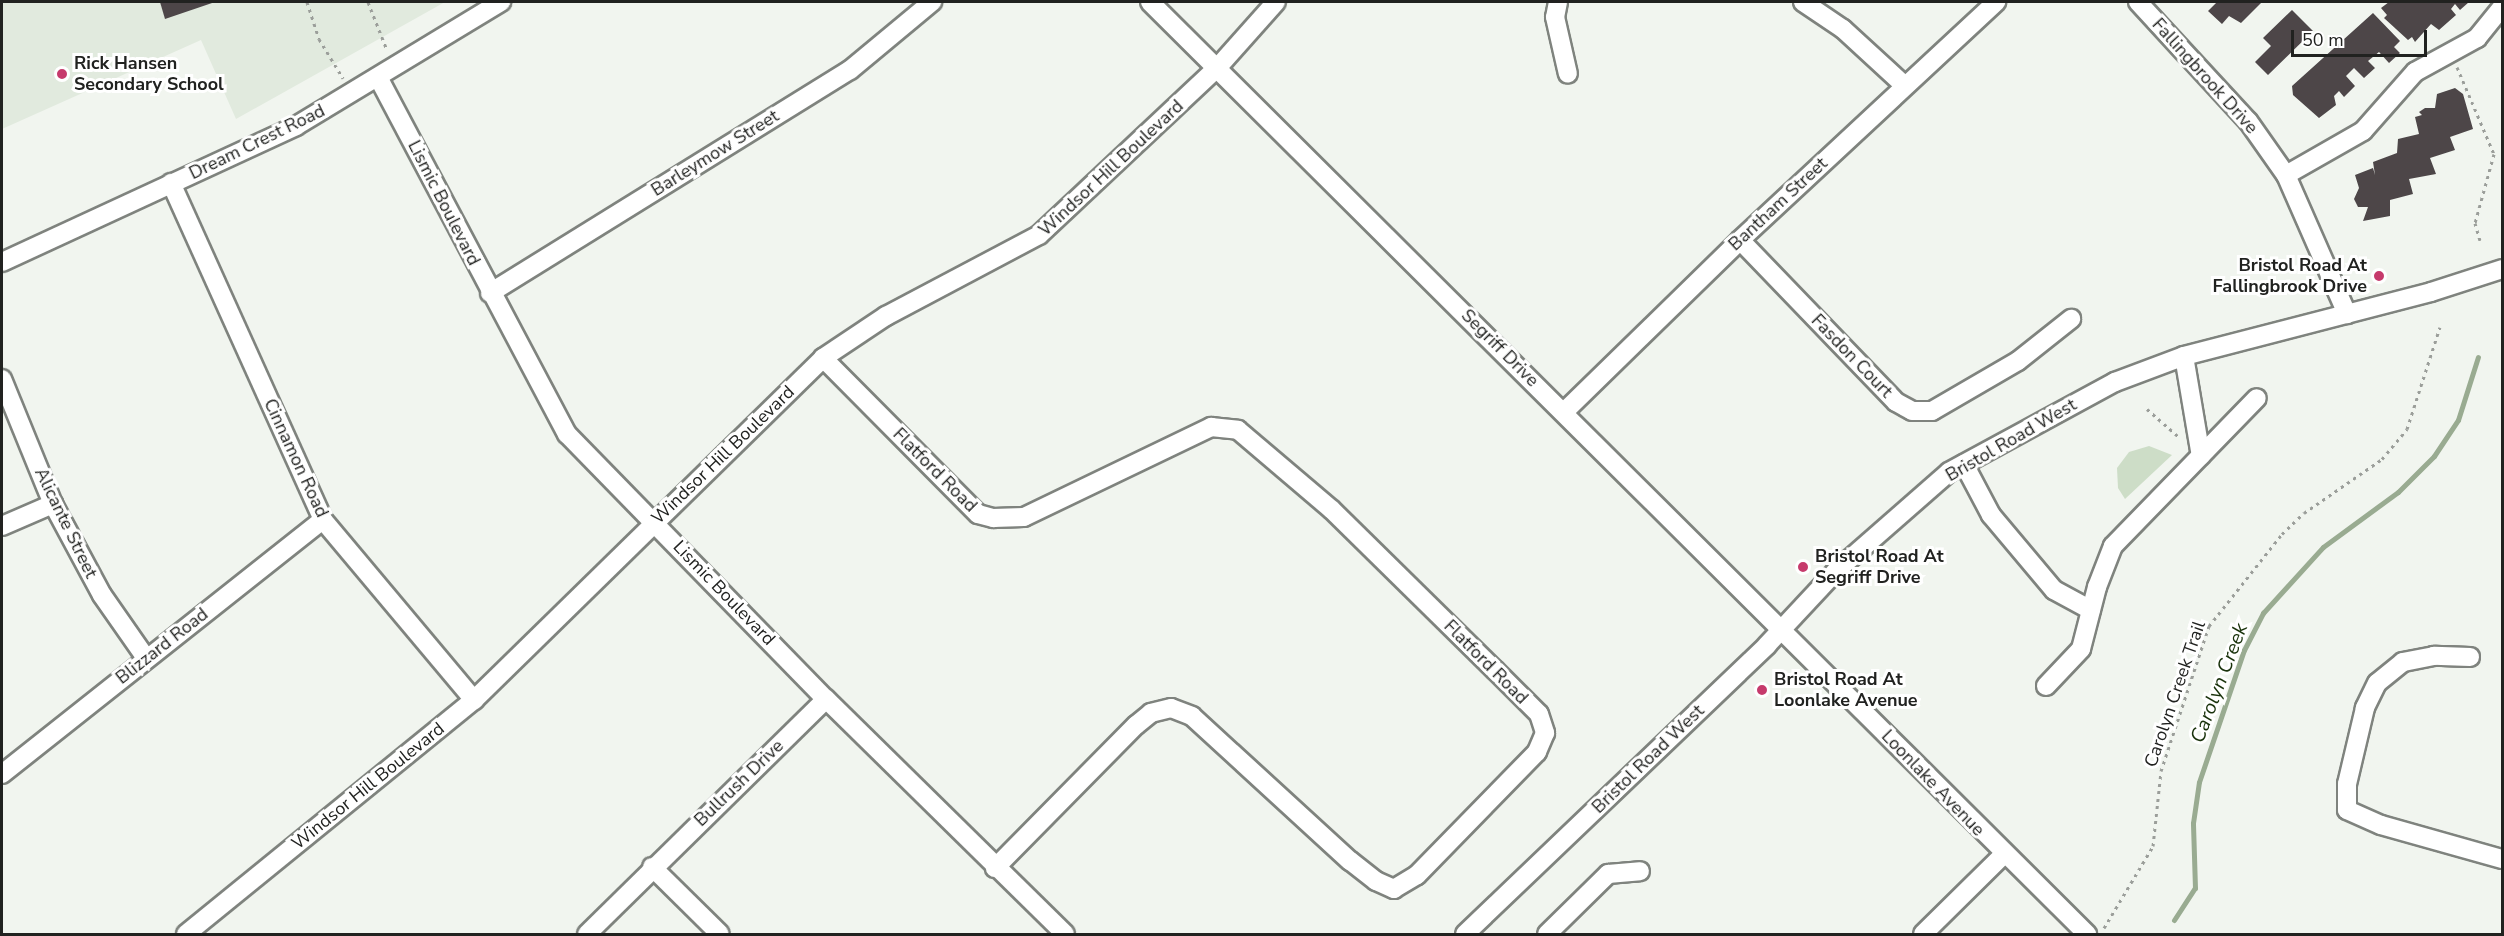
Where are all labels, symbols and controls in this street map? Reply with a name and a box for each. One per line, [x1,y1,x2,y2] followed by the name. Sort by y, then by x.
[2148,14,2262,138] street label: Fallingbrook Drive
[2294,18,2430,56] scale bar
[2302,28,2344,52] text: 50 m
[74,53,224,96] place label: Rick Hansen Secondary School
[55,67,69,81] marker: Rick Hansen Secondary School
[1034,95,1188,241] street label: Windsor Hill Boulevard
[186,100,328,184] street label: Dream Crest Road
[647,105,783,201] street label: Barleymow Street
[403,137,485,269] street label: Lismic Boulevard
[1724,153,1832,255] street label: Bantham Street
[2213,255,2367,298] place label: Bristol Road At Fallingbrook Drive
[2372,269,2386,283] marker: Bristol Road At Fallingbrook Drive
[1457,305,1543,391] street label: Segriff Drive
[1807,310,1897,402] street label: Fasdon Court
[647,381,799,529] street label: Windsor Hill Boulevard
[1942,394,2080,486] street label: Bristol Road West
[259,395,333,521] street label: Cinnamon Road
[888,423,982,517] street label: Flatford Road
[30,464,102,582] street label: Alicante Street
[668,536,780,650] street label: Lismic Boulevard
[1815,546,1944,588] place label: Bristol Road At Segriff Drive
[1796,560,1810,574] marker: Bristol Road At Segriff Drive
[112,603,212,689] street label: Blizzard Road
[1439,615,1533,709] street label: Flatford Road
[2140,618,2210,770] street label: Carolyn Creek Trail
[2185,620,2253,746] water label: Carolyn Creek
[1774,669,1918,712] place label: Bristol Road At Loonlake Avenue
[1755,683,1769,697] marker: Bristol Road At Loonlake Avenue
[1588,700,1708,818] street label: Bristol Road West
[287,718,449,854] street label: Windsor Hill Boulevard
[1877,725,1989,841] street label: Loonlake Avenue
[690,735,788,831] street label: Bullrush Drive

